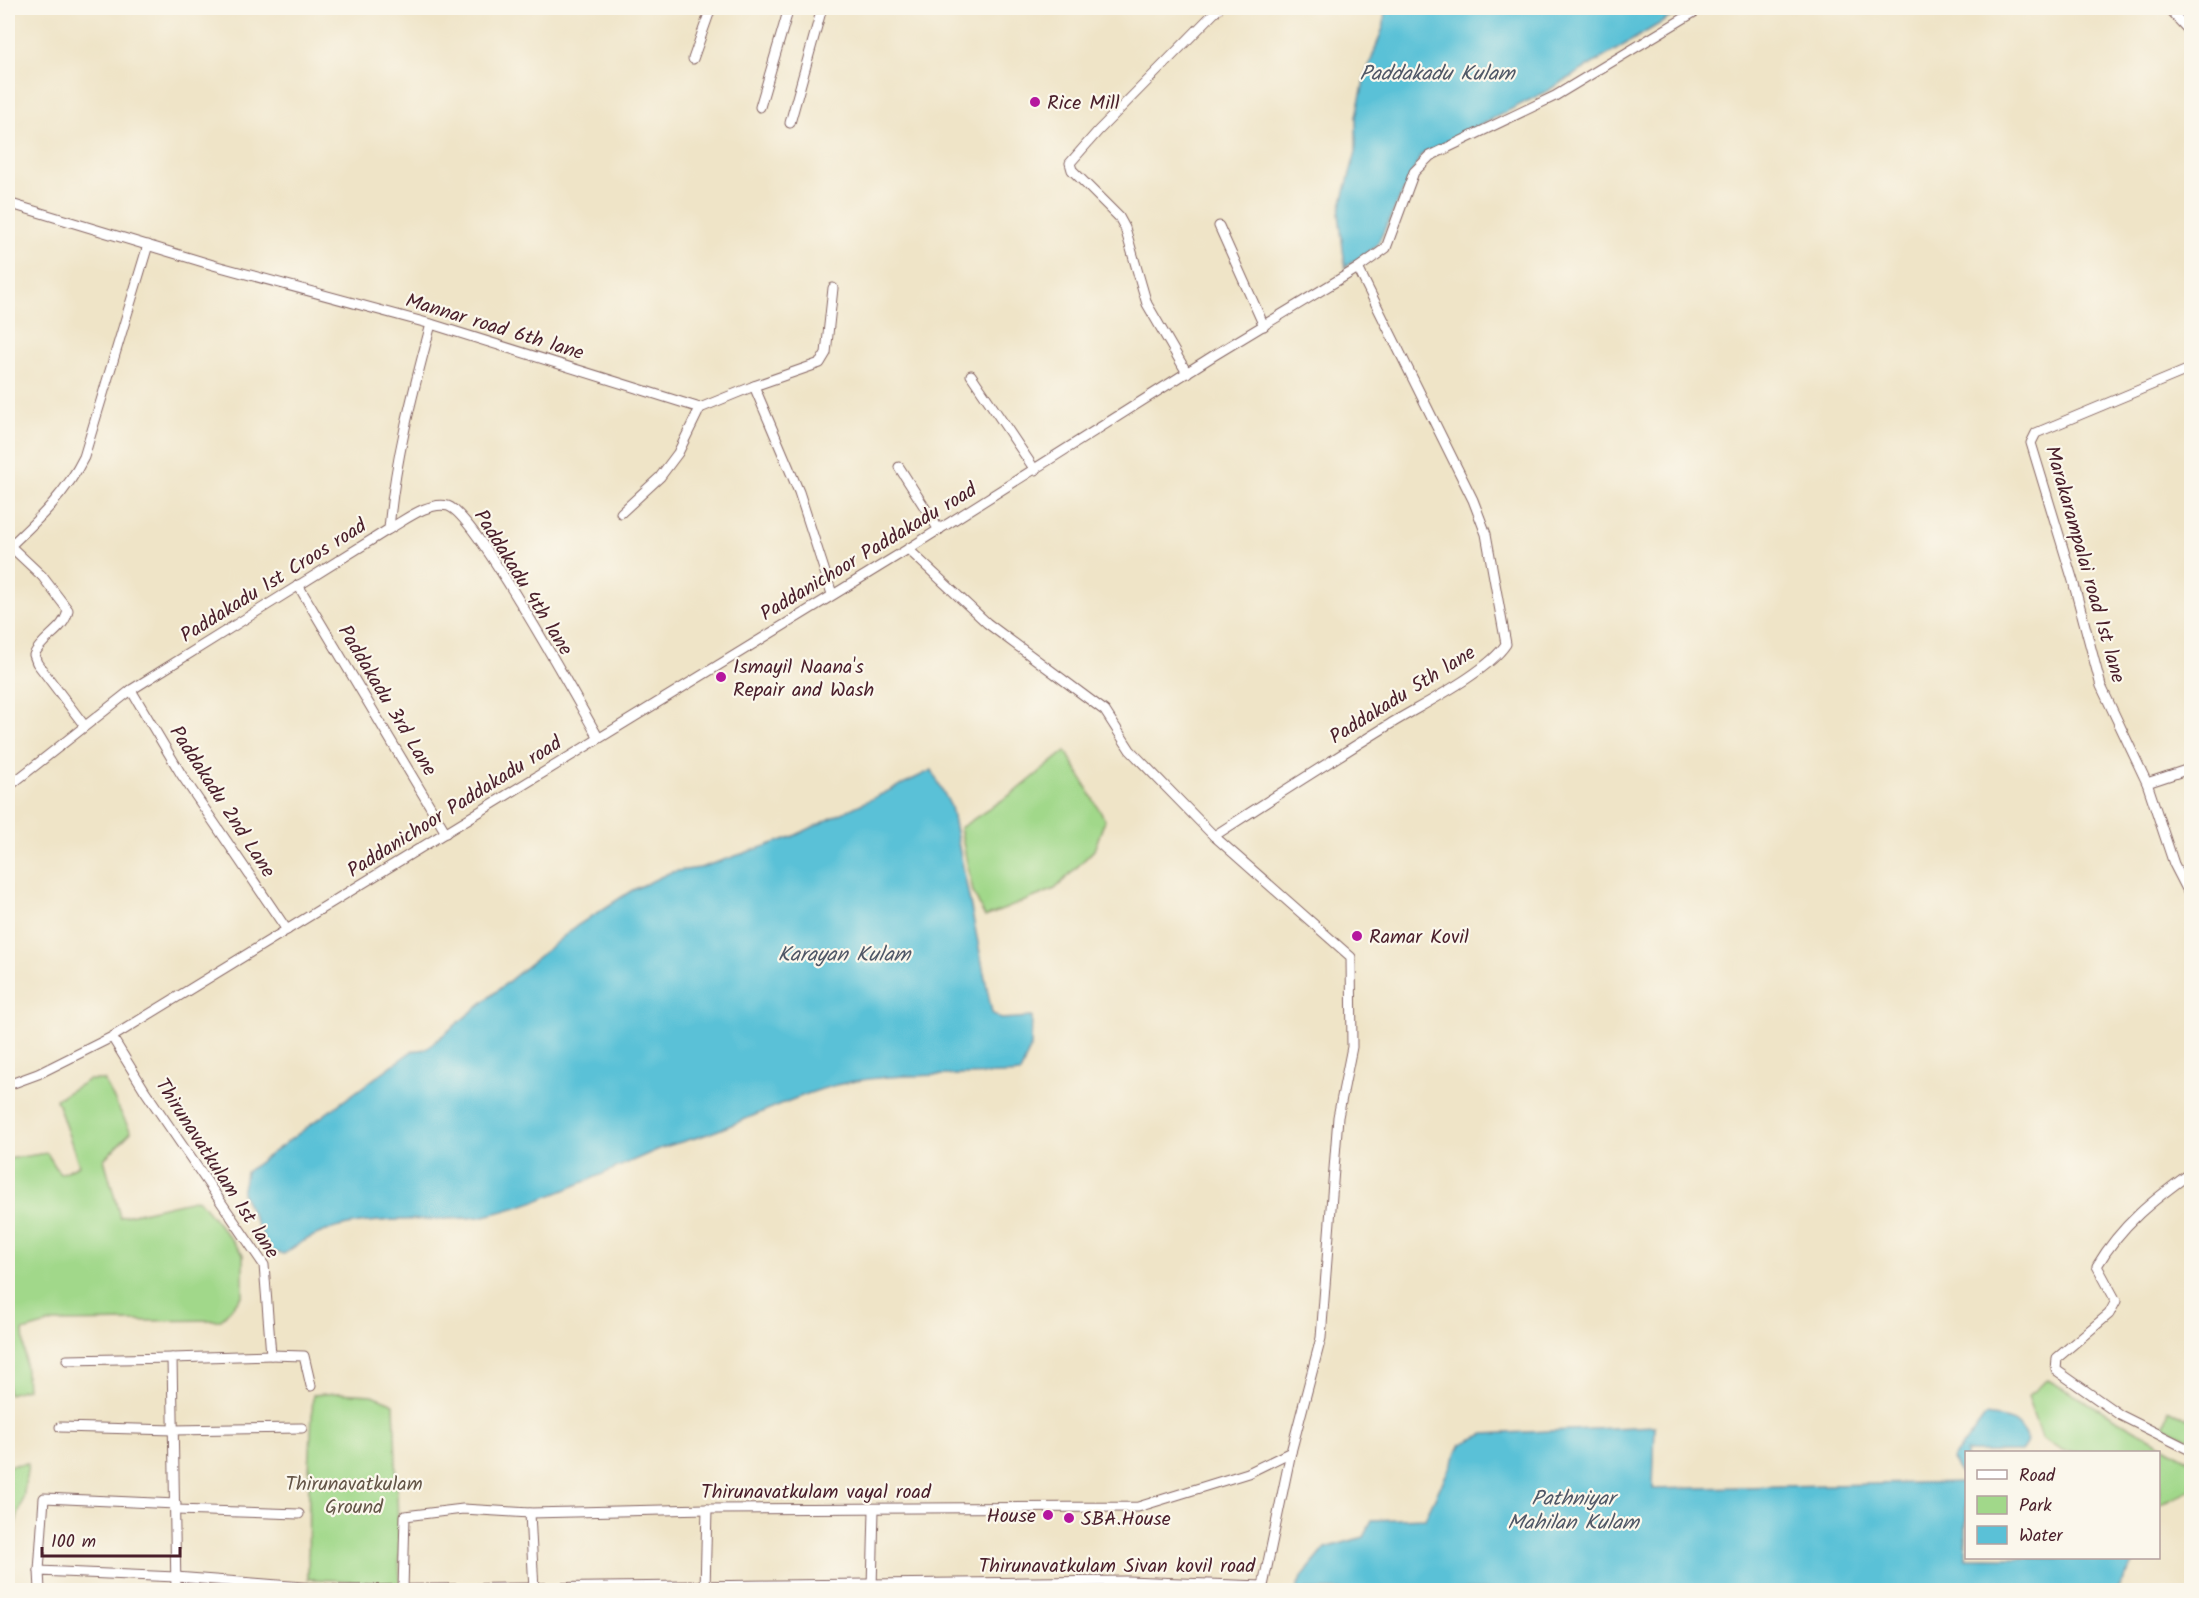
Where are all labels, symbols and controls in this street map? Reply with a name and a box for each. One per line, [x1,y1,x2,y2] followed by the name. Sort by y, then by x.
[1360,58,1517,91] water label: Paddakadu Kulam
[1047,88,1120,120] place label: Rice Mill
[1028,95,1042,109] marker: Rice Mill
[401,286,588,370] street label: Mannar road 6th lane
[2035,442,2133,687] street label: Marakarampalai road 1st lane
[754,475,985,630] street label: Paddanichoor Paddakadu road
[464,504,580,663] street label: Paddakadu 4th lane
[174,511,374,652] street label: Paddakadu 1st Croos road
[328,619,444,783] street label: Paddakadu 3rd Lane
[1324,638,1482,754] street label: Paddakadu 5th lane
[733,652,874,707] place label: Ismayil Naana's Repair and Wash
[714,670,728,684] marker: Ismayil Naana's Repair and Wash
[160,719,283,885] street label: Paddakadu 2nd Lane
[341,728,570,887] street label: Paddanichoor Paddakadu road
[1369,922,1469,954] place label: Ramar Kovil
[1350,929,1364,943] marker: Ramar Kovil
[778,939,913,972] water label: Karayan Kulam
[146,1072,287,1266] street label: Thirunavatkulam 1st lane
[1965,1451,2160,1559] legend
[2019,1462,2056,1491] text: Road
[285,1469,423,1524] park label: Thirunavatkulam Ground
[701,1477,932,1509] street label: Thirunavatkulam vayal road
[1507,1483,1641,1540] water label: Pathniyar Mahilan Kulam
[2019,1492,2052,1521] text: Park
[986,1501,1036,1533] place label: House
[1081,1504,1171,1536] place label: SBA.House
[1041,1508,1055,1522] marker: House
[1062,1511,1076,1525] marker: SBA.House
[42,1520,180,1558] scale bar
[2019,1522,2064,1551] text: Water
[51,1528,96,1557] text: 100 m
[979,1551,1256,1583] street label: Thirunavatkulam Sivan kovil road

